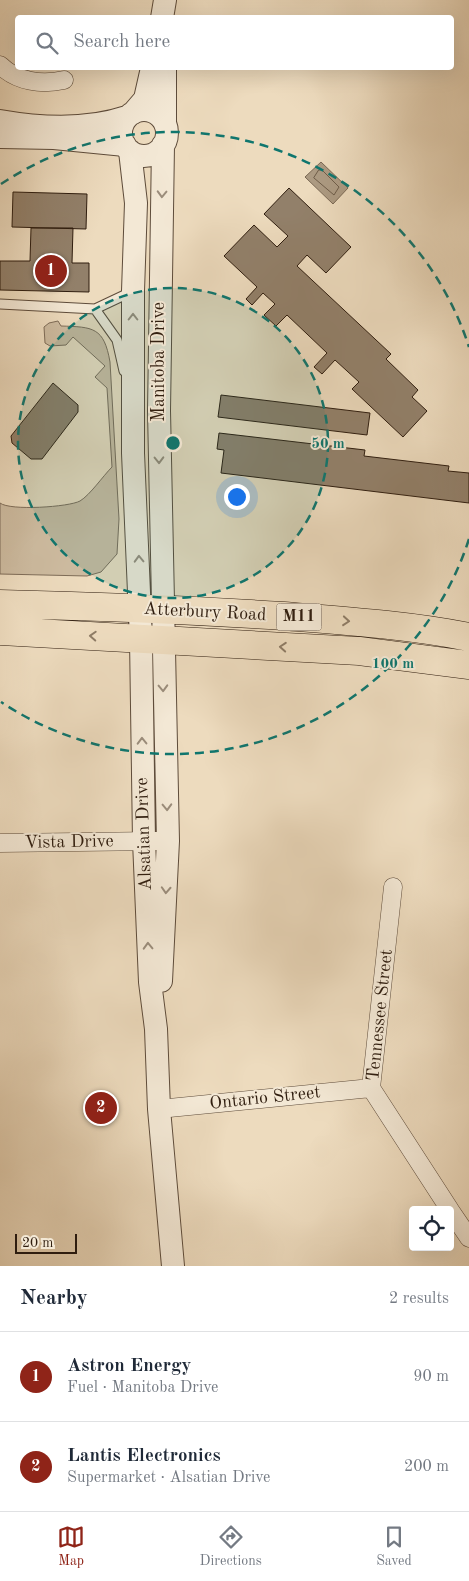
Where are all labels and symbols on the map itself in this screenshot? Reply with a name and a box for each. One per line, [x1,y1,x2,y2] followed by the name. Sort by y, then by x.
[156,190,167,198] one-way arrow
[35,252,67,290] pin: 1
[150,302,168,422] street label: Manitoba Drive
[128,312,138,320] one-way arrow
[164,434,182,452] centre of rings
[311,437,345,452] text: 50 m
[154,456,164,464] one-way arrow
[224,484,250,510] your location
[133,555,144,563] one-way arrow
[143,600,267,624] street label: Atterbury Road
[276,604,322,630] road number: M11
[342,615,350,626] one-way arrow
[89,630,97,641] one-way arrow
[279,641,287,652] one-way arrow
[372,657,414,672] text: 100 m
[158,684,169,692] one-way arrow
[137,737,147,744] one-way arrow
[133,777,155,891] street label: Alsatian Drive
[162,804,172,811] one-way arrow
[24,832,114,852] street label: Vista Drive
[160,886,171,894] one-way arrow
[143,942,153,950] one-way arrow
[364,948,396,1082] street label: Tennessee Street
[209,1083,321,1113] street label: Ontario Street
[85,1089,117,1127] pin: 2
[15,1231,78,1254] scale bar

